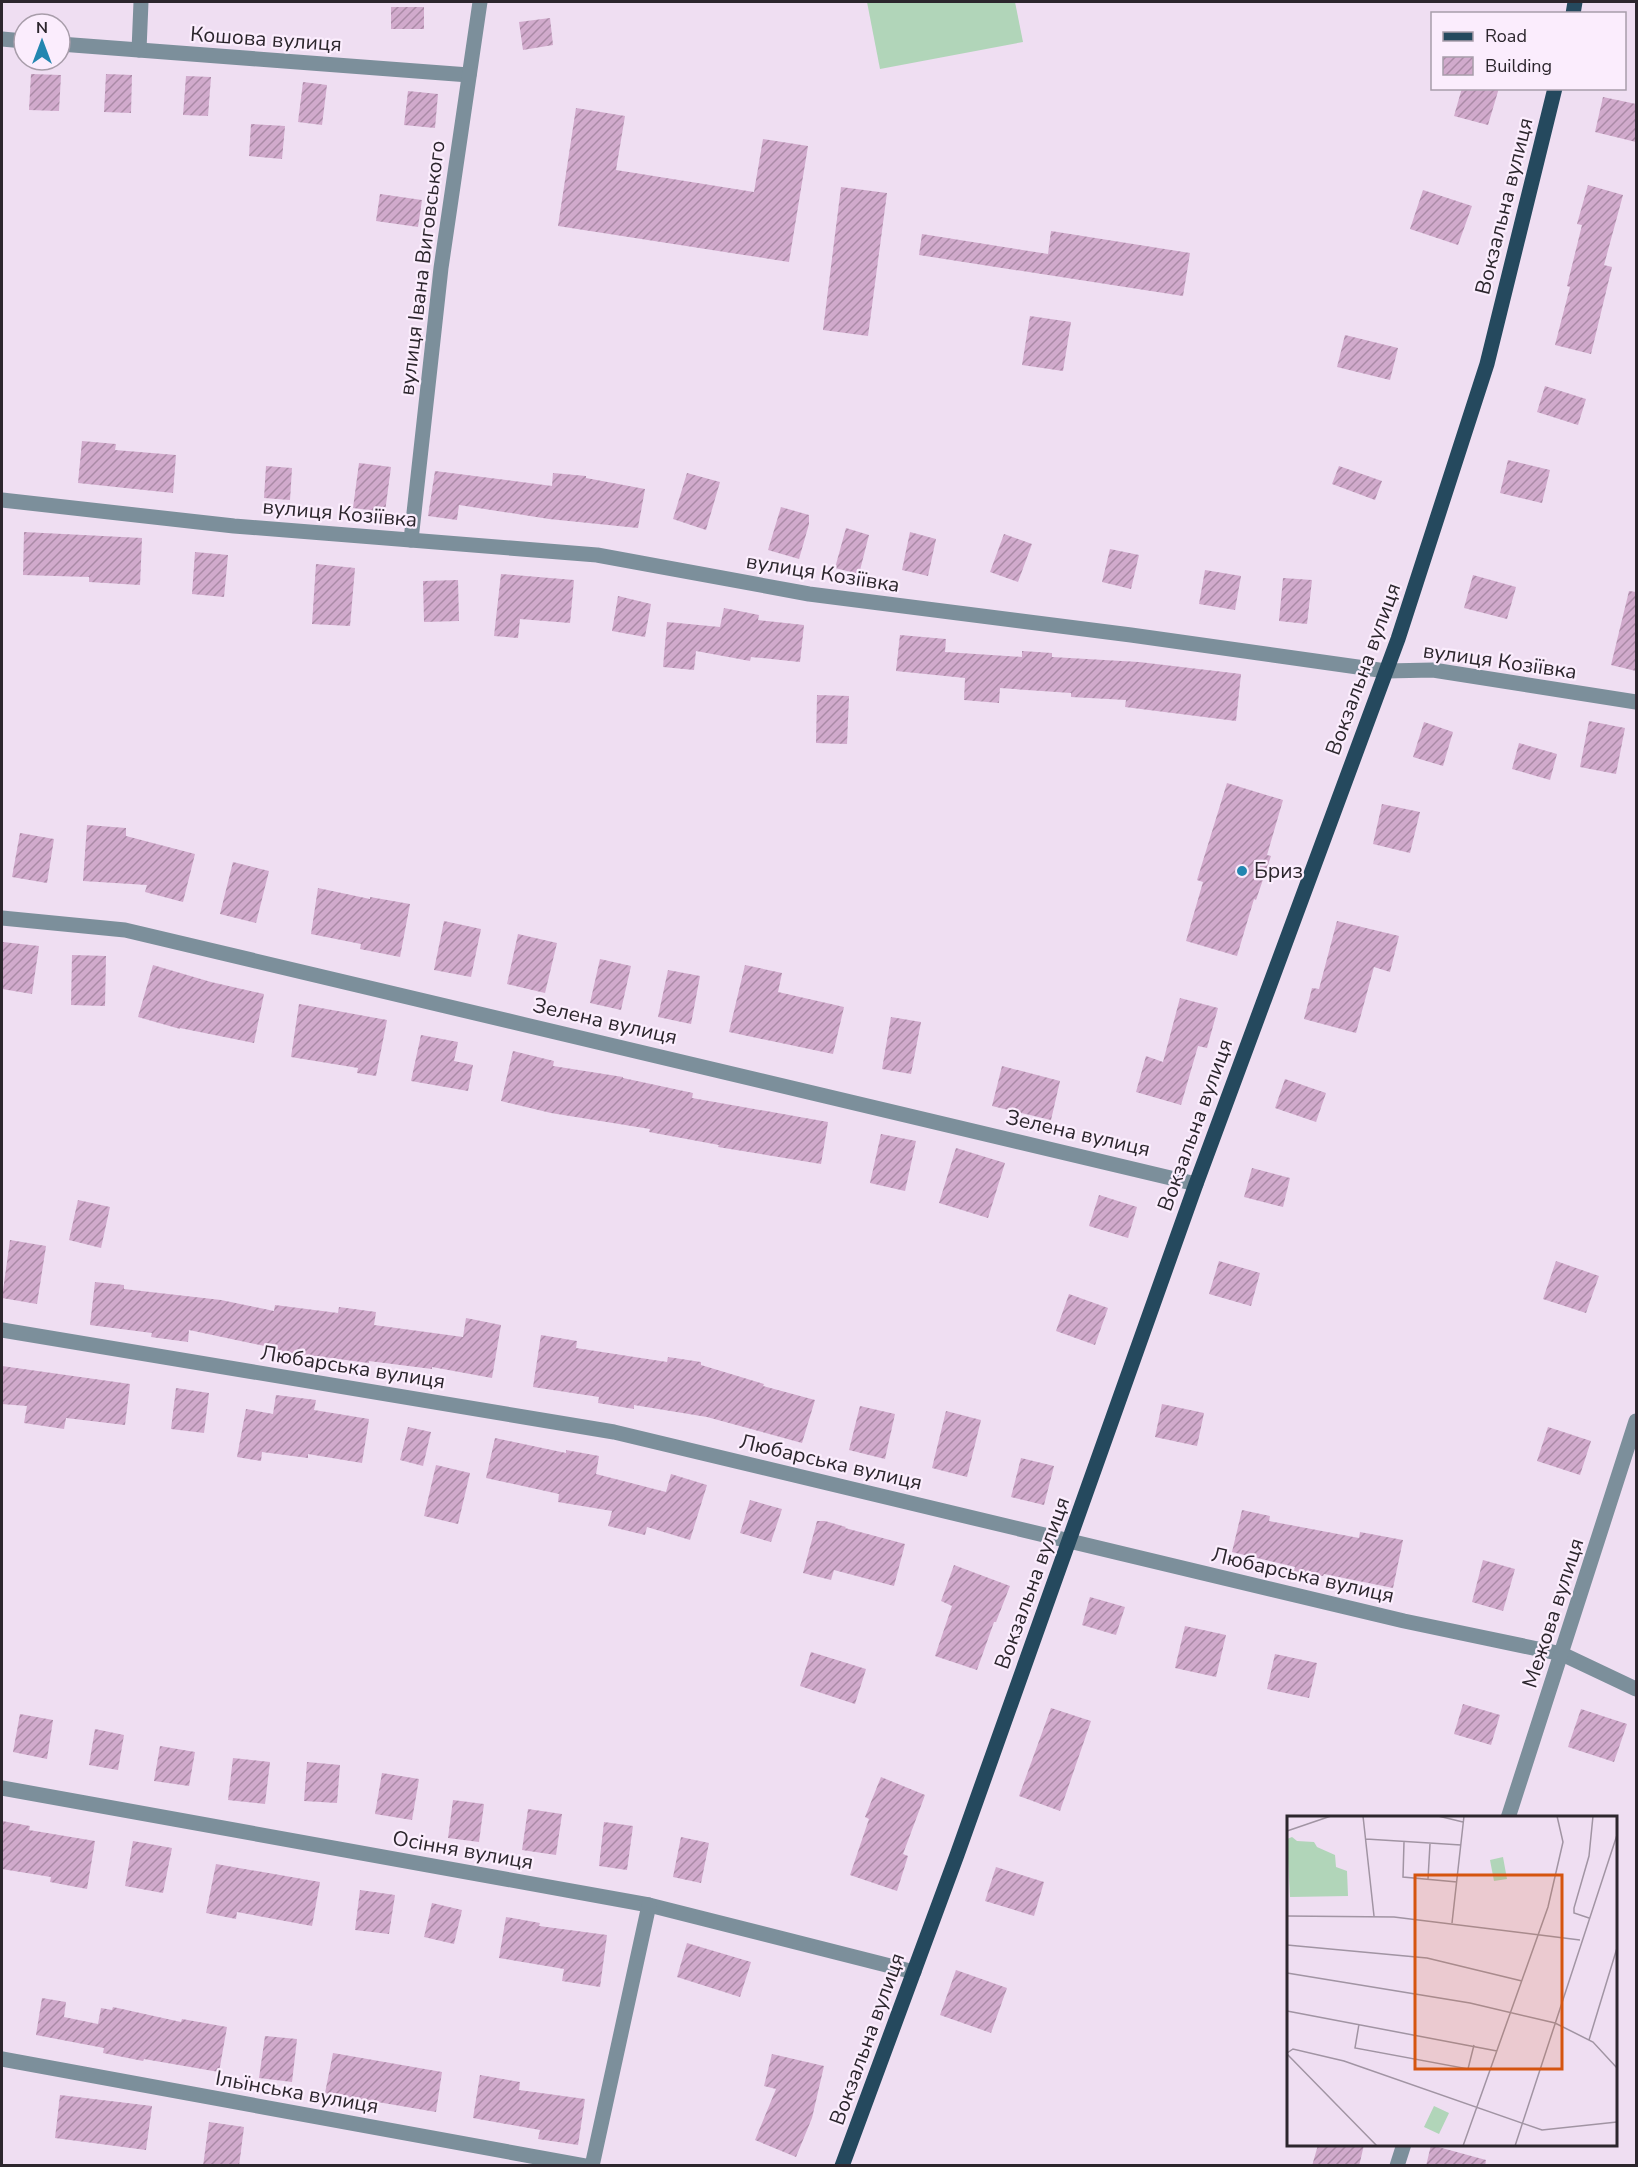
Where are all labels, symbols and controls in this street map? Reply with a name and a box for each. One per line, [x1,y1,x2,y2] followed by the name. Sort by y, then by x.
[12,12,72,72] north arrow
[1431,12,1626,90] legend
[36,17,48,39] text: N
[189,20,343,58] street label: Кошова вулиця
[1485,24,1527,48] text: Road
[1485,54,1552,78] text: Building
[1468,115,1540,297] street label: Вокзальна вулиця
[392,139,452,397] street label: вулиця Івана Виговського
[262,492,418,534] street label: вулиця Козіївка
[744,547,902,599] street label: вулиця Козіївка
[1319,579,1407,759] street label: Вокзальна вулиця
[1421,636,1579,686] street label: вулиця Козіївка
[1254,857,1303,885] place label: Бриз
[1235,864,1249,878] marker: Бриз
[530,991,680,1051] street label: Зелена вулиця
[1151,1035,1239,1215] street label: Вокзальна вулиця
[1003,1103,1153,1163] street label: Зелена вулиця
[259,1339,447,1395] street label: Любарська вулиця
[737,1427,925,1497] street label: Любарська вулиця
[988,1493,1076,1673] street label: Вокзальна вулиця
[1516,1535,1590,1691] street label: Межова вулиця
[1209,1540,1397,1610] street label: Любарська вулиця
[1287,1816,1617,2146] inset map
[390,1824,536,1876] street label: Осіння вулиця
[823,1949,911,2129] street label: Вокзальна вулиця
[213,2064,381,2120] street label: Ільїнська вулиця

